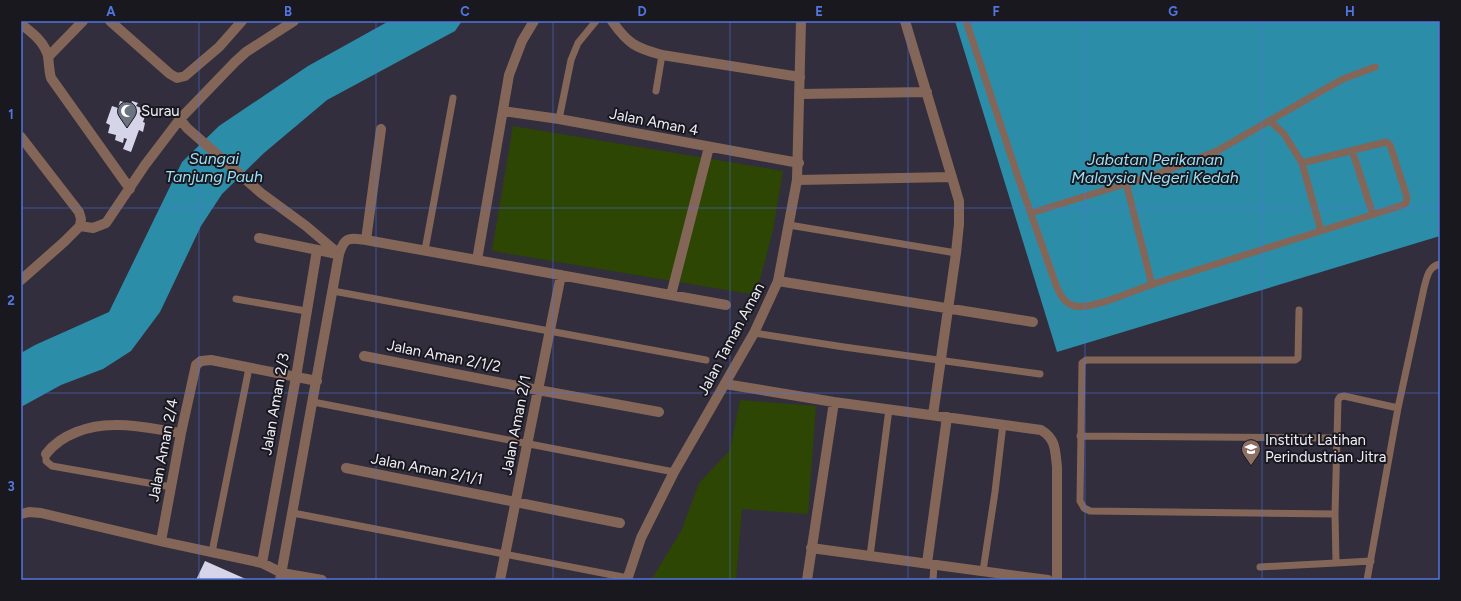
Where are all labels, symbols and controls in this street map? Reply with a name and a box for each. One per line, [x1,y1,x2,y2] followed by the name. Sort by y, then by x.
[106,4,116,19] text: A
[284,4,292,19] text: B
[460,4,470,19] text: C
[637,4,647,19] text: D
[815,4,823,19] text: E
[992,4,1000,19] text: F
[1168,4,1178,19] text: G
[1345,4,1355,19] text: H
[116,100,138,128] mosque icon: Surau
[141,102,180,120] place label: Surau
[608,105,700,139] street label: Jalan Aman 4
[8,107,14,122] text: 1
[165,149,263,186] water label: Sungai Tanjung Pauh
[1071,150,1239,187] water label: Jabatan Perikanan Malaysia Negeri Kedah
[694,280,768,398] street label: Jalan Taman Aman
[7,293,15,308] text: 2
[386,336,502,376] street label: Jalan Aman 2/1/2
[257,352,293,456] street label: Jalan Aman 2/3
[497,373,535,477] street label: Jalan Aman 2/1
[144,397,182,503] street label: Jalan Aman 2/4
[1265,431,1386,466] place label: Institut Latihan Perindustrian Jitra
[1240,438,1262,466] school or university icon: Institut Latihan Perindustrian Jitra
[370,449,484,489] street label: Jalan Aman 2/1/1
[7,479,15,494] text: 3

